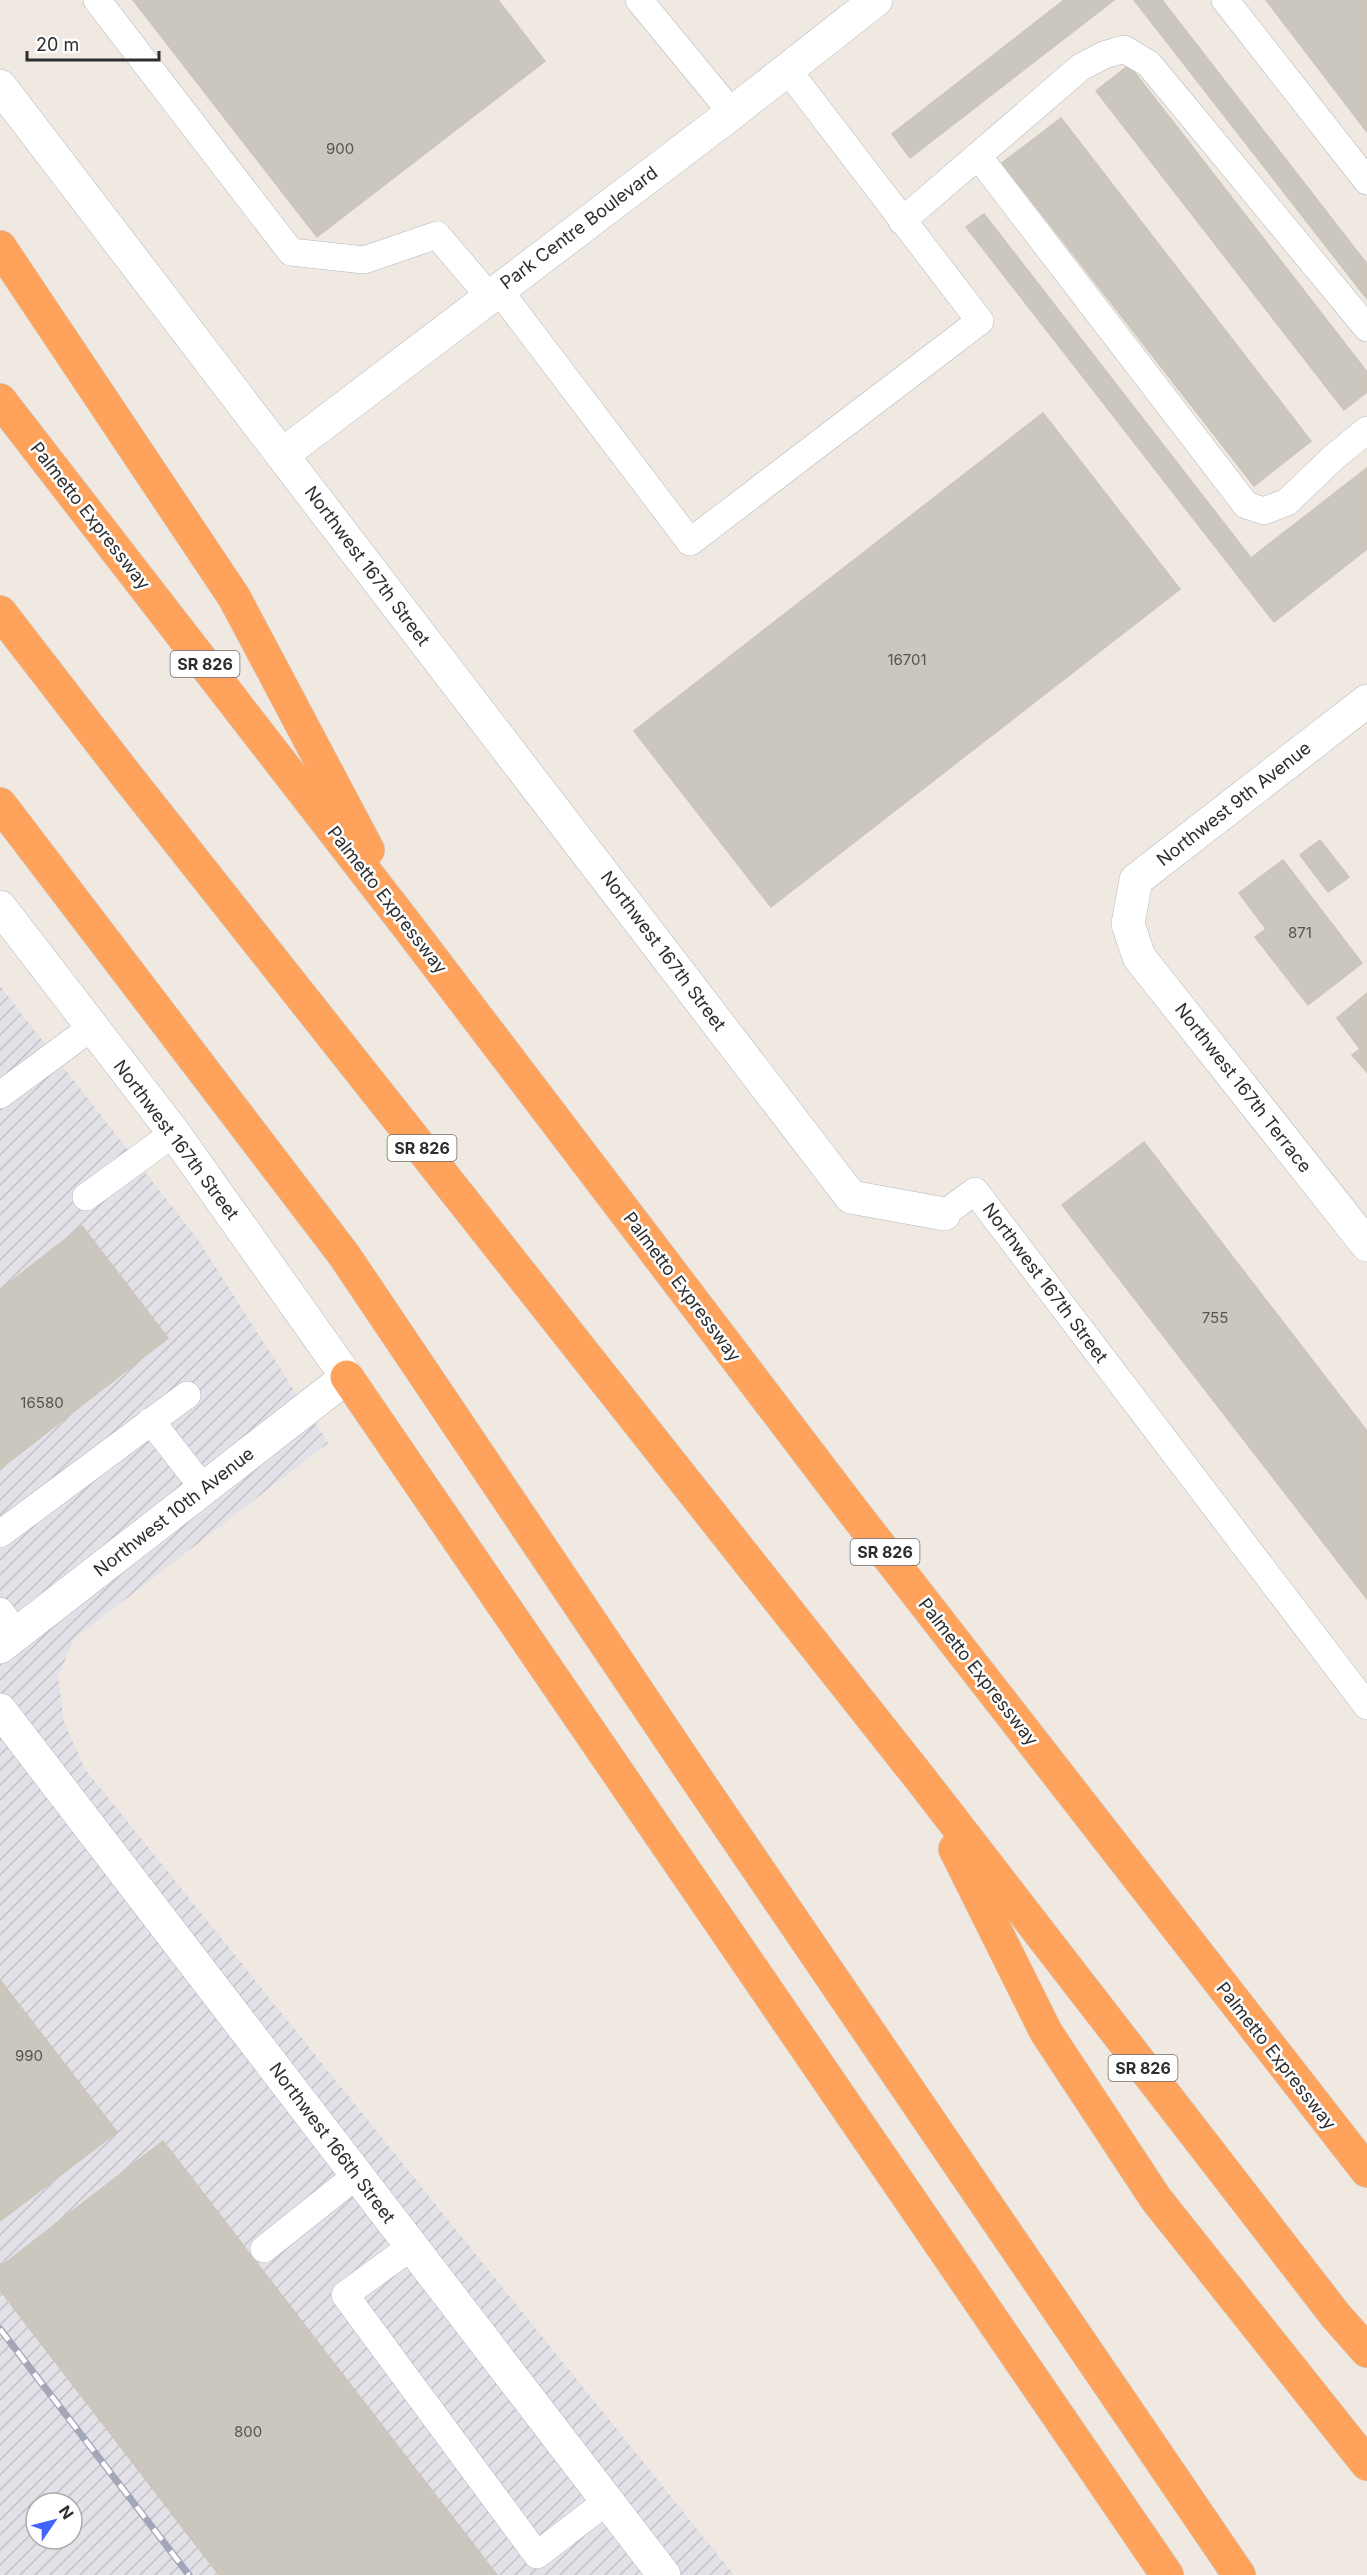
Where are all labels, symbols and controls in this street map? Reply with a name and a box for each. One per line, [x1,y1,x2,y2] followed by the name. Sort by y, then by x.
[27,24,159,62] scale bar
[36,34,79,55] text: 20 m
[326,139,354,158] house number: 900
[496,162,661,294] street label: Park Centre Boulevard
[26,438,155,594] street label: Palmetto Expressway
[301,482,434,650] street label: Northwest 167th Street
[887,650,927,669] house number: 16701
[170,651,240,677] road number: SR 826
[1153,737,1315,870] street label: Northwest 9th Avenue
[323,822,452,978] street label: Palmetto Expressway
[597,867,730,1035] street label: Northwest 167th Street
[1288,923,1312,942] house number: 871
[1171,999,1316,1177] street label: Northwest 167th Terrace
[110,1056,243,1224] street label: Northwest 167th Street
[388,1135,456,1161] road number: SR 826
[979,1199,1112,1367] street label: Northwest 167th Street
[619,1208,745,1366] street label: Palmetto Expressway
[1202,1308,1228,1327] house number: 755
[20,1393,64,1412] house number: 16580
[90,1443,258,1581] street label: Northwest 10th Avenue
[850,1539,920,1565] road number: SR 826
[914,1594,1043,1750] street label: Palmetto Expressway
[1212,1978,1341,2134] street label: Palmetto Expressway
[15,2046,43,2065] house number: 990
[1108,2055,1178,2081] road number: SR 826
[265,2058,400,2227] street label: Northwest 166th Street
[234,2422,262,2441] house number: 800
[24,2491,84,2551] north arrow
[55,2502,78,2523] text: N

